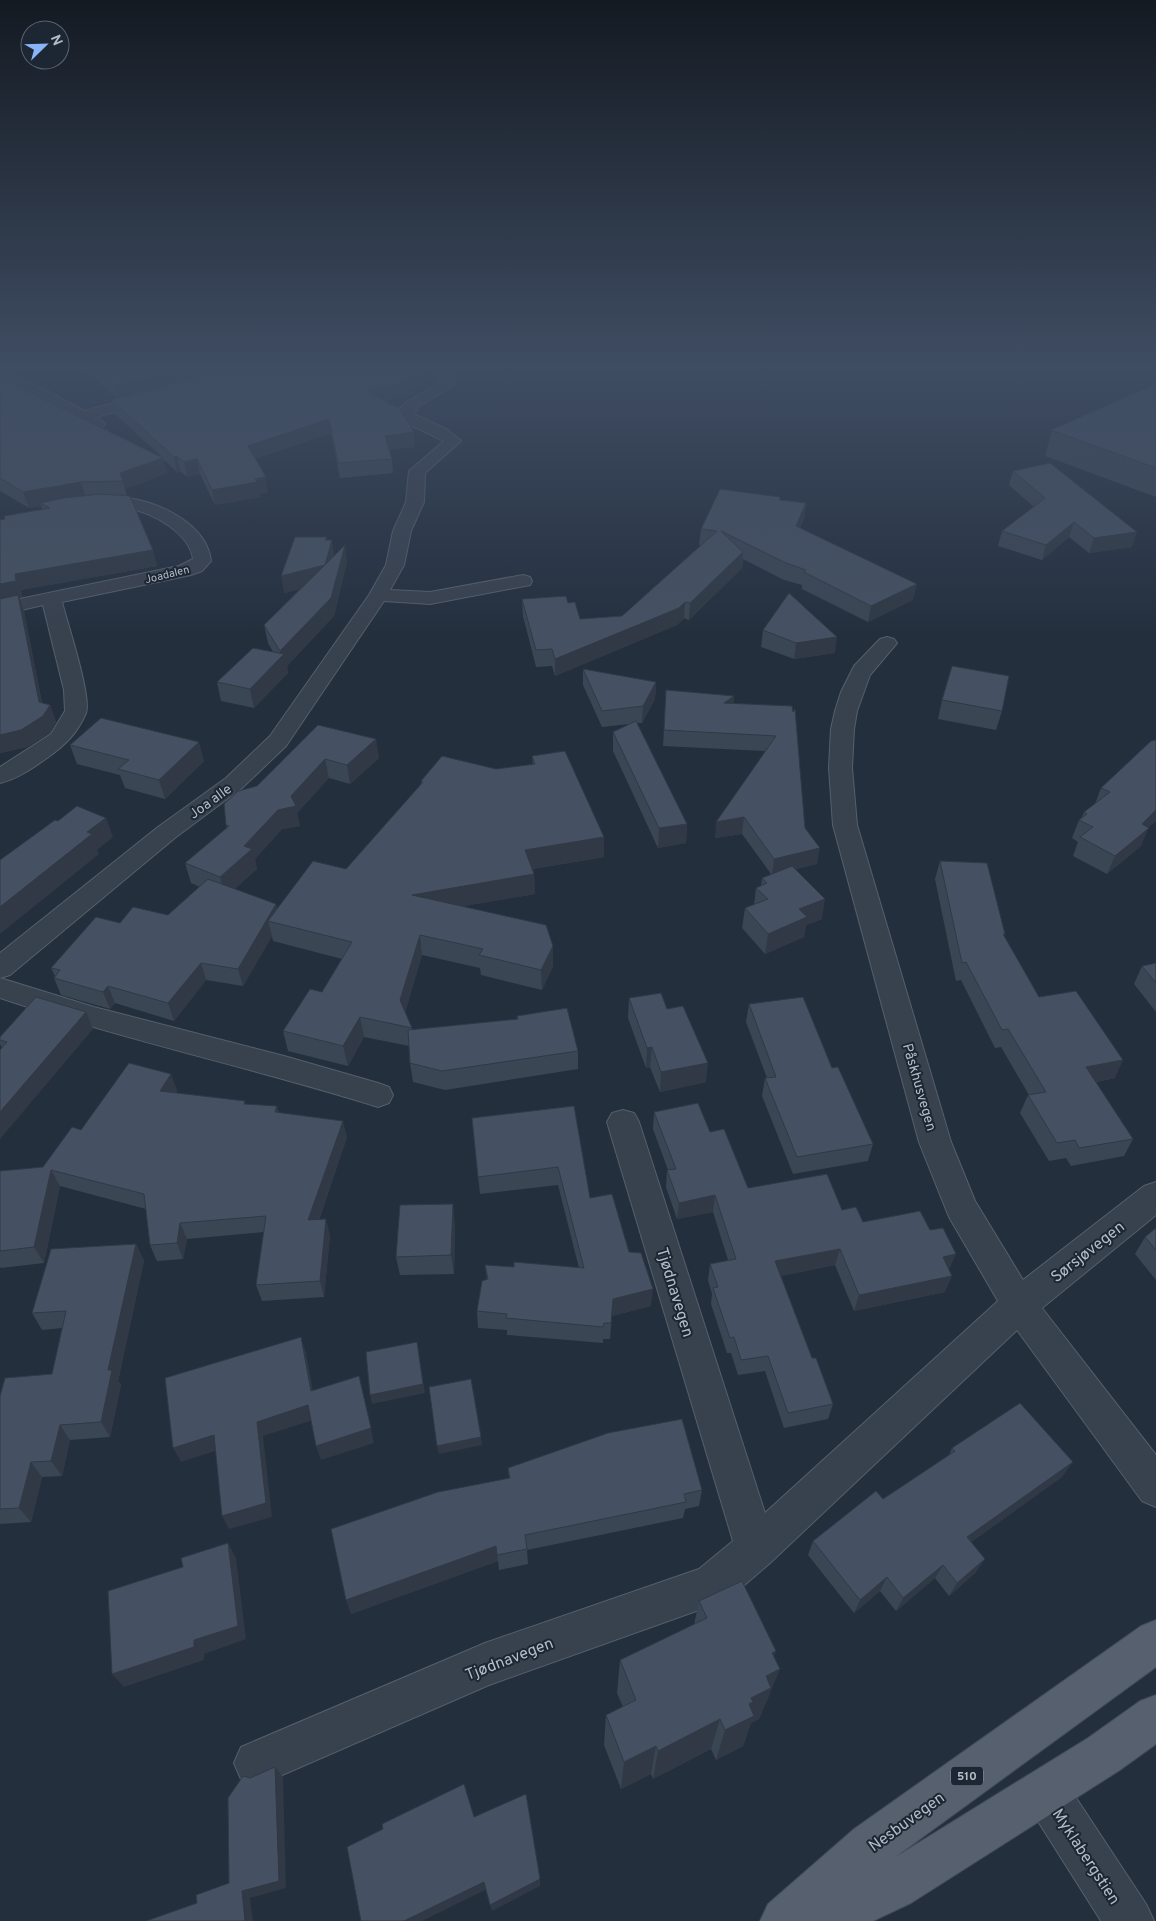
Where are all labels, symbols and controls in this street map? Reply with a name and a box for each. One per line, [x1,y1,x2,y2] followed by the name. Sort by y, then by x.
[20,20,70,70] north arrow
[46,33,65,48] text: N
[144,563,191,587] street label: Joadalen
[186,781,236,823] street label: Joa alle
[898,1042,939,1133] street label: Påskhusvegen
[1047,1218,1129,1288] street label: Sørsjøvegen
[651,1245,697,1340] street label: Tjødnavegen
[463,1634,557,1686] street label: Tjødnavegen
[951,1766,983,1785] road number: 510
[865,1788,949,1857] street label: Nesbuvegen
[1047,1805,1124,1909] street label: Myklabergstien

